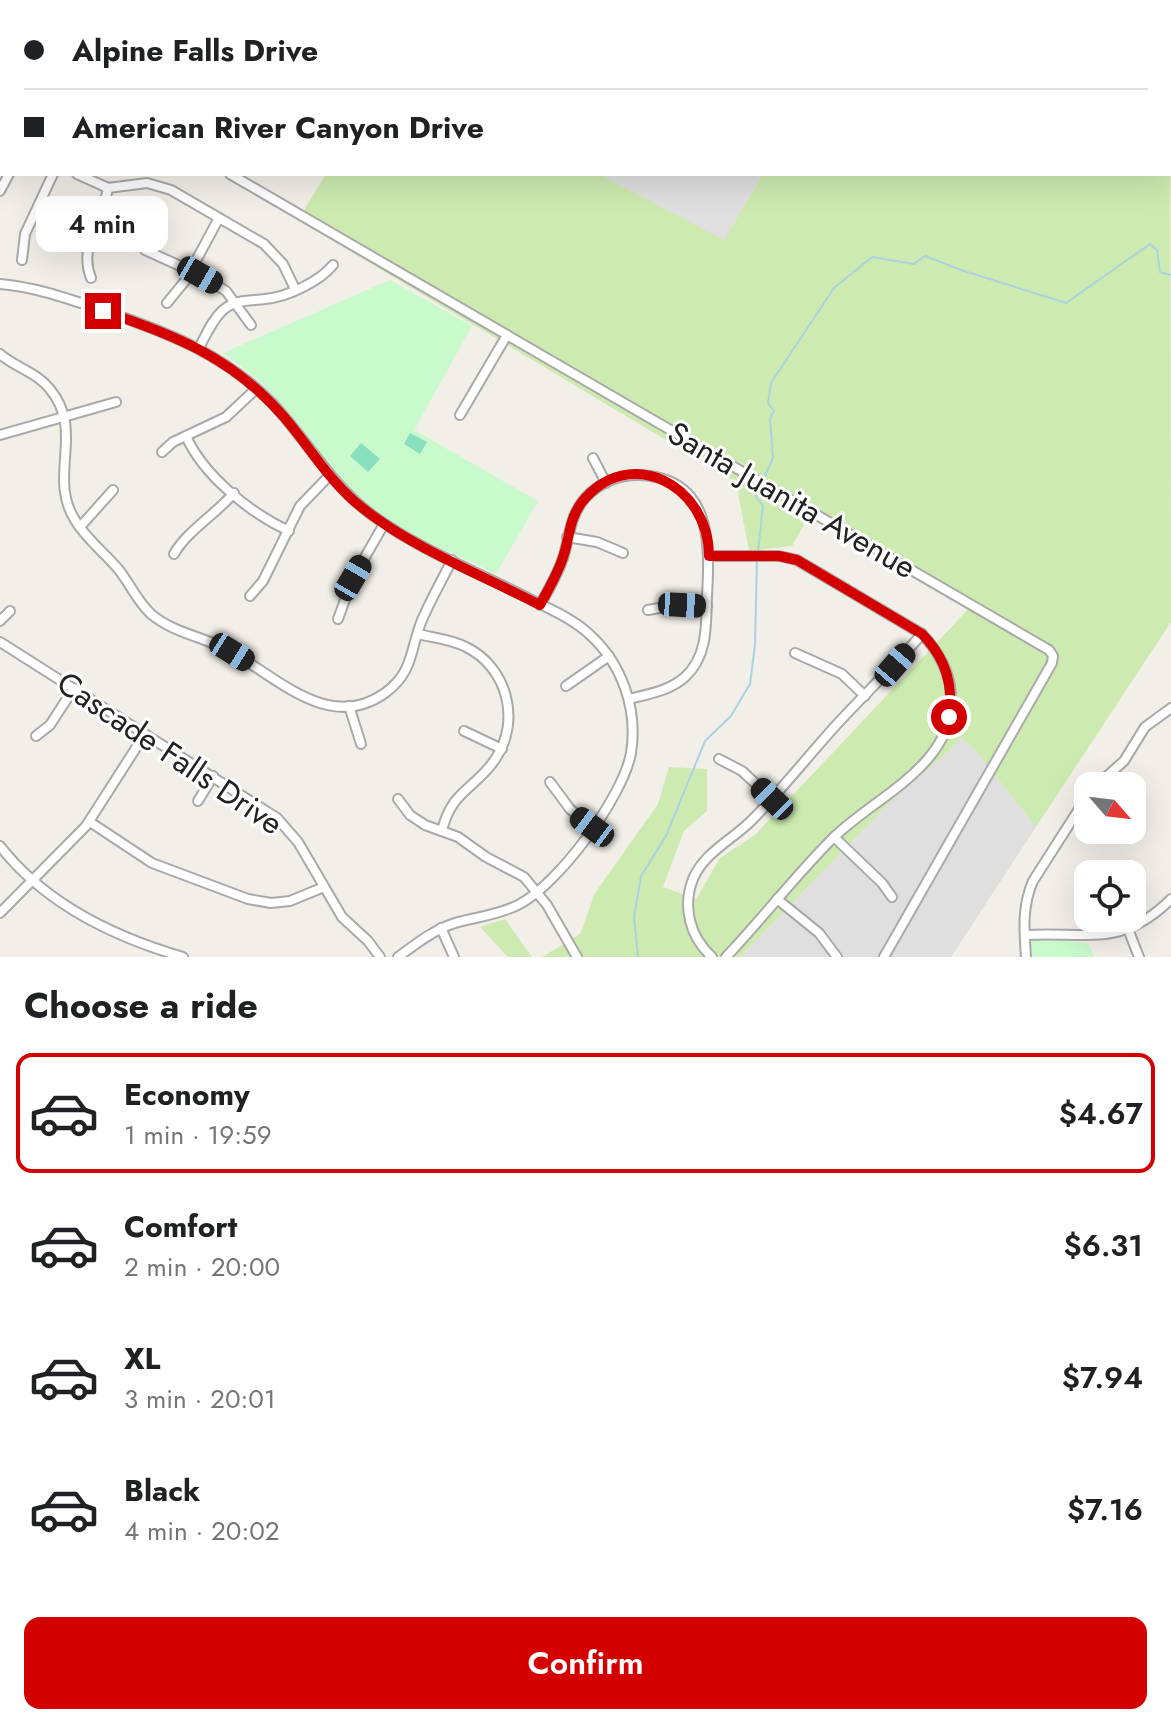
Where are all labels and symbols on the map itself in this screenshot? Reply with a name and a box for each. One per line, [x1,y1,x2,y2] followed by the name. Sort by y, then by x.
[37,195,169,251] callout: 4 min
[173,253,227,297] car
[85,293,121,329] route end
[659,410,925,590] street label: Santa Juanita Avenue
[331,551,375,605] car
[657,592,707,618] car
[205,629,259,675] car
[870,639,920,691] car
[48,660,292,846] street label: Cascade Falls Drive
[931,699,967,735] route start
[1074,772,1146,844] north arrow
[746,774,798,824] car
[566,803,618,851] car

